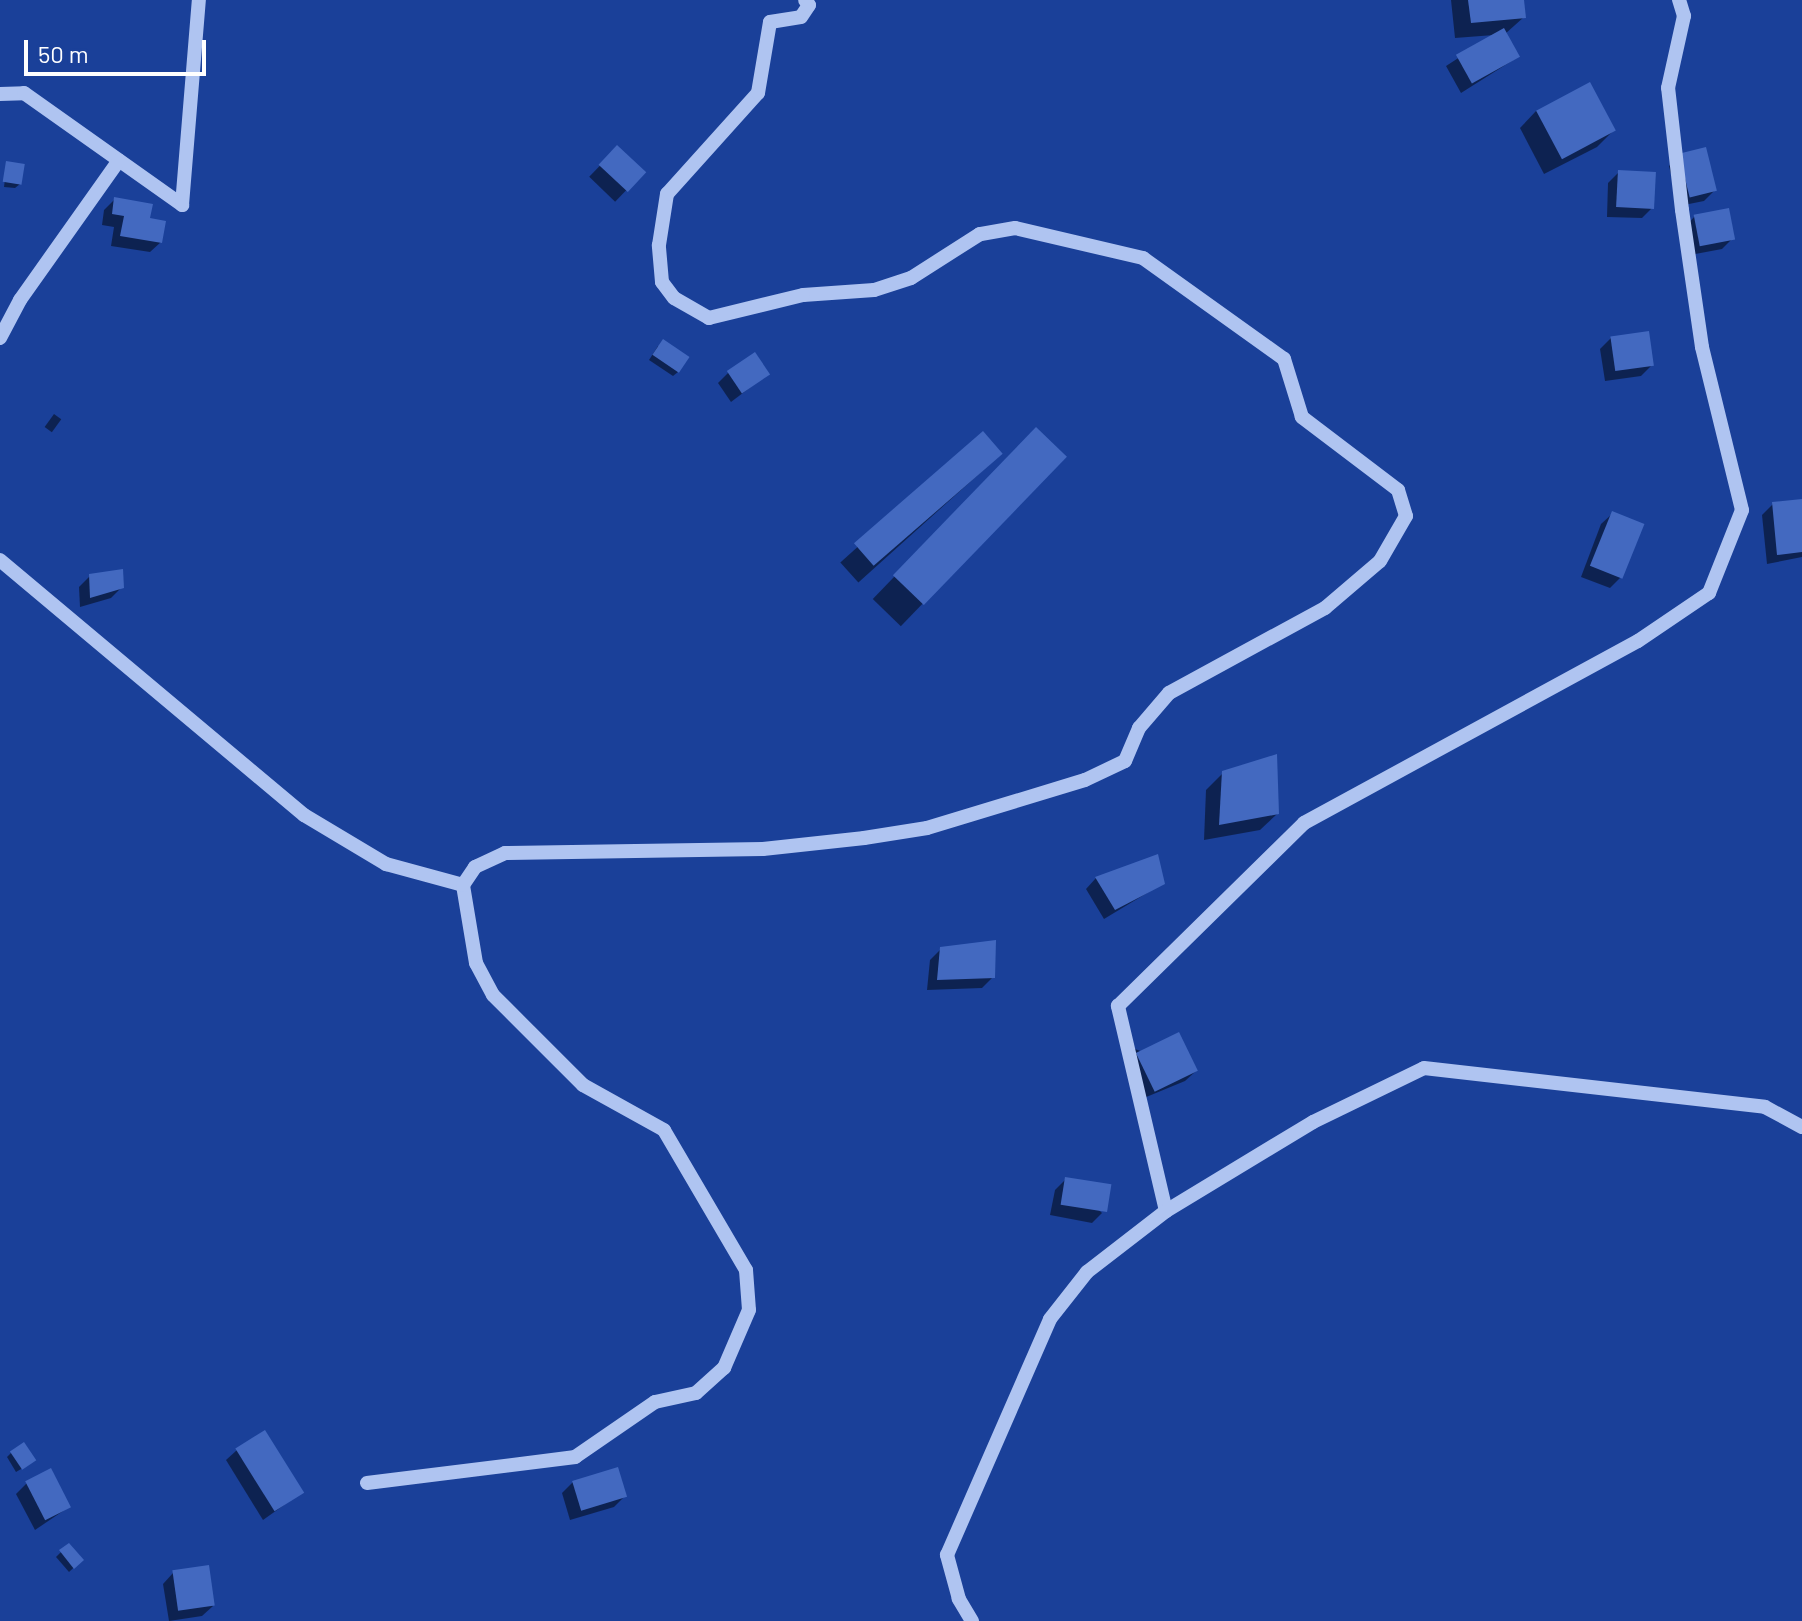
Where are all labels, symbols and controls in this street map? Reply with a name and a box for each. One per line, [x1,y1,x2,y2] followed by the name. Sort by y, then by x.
[28,24,210,74] scale bar
[38,39,89,68] text: 50 m

